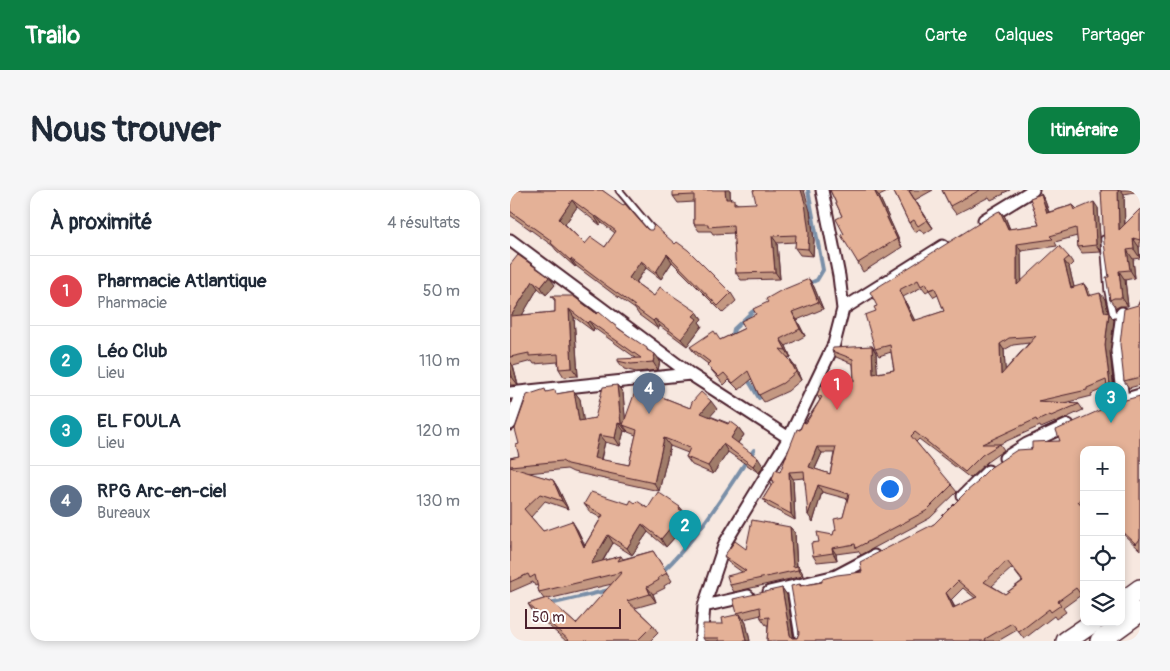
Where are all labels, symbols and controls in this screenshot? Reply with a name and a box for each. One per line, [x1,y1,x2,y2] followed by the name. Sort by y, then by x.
[25,21,80,50] text: Trailo
[925,24,967,47] text: Carte
[995,24,1053,47] text: Calques
[1081,24,1145,47] text: Partager
[1028,107,1140,154] button: Itinéraire
[30,108,221,152] text: Nous trouver
[50,209,153,236] text: À proximité
[387,213,460,233] text: 4 résultats
[97,269,266,293] text: Pharmacie Atlantique
[63,281,69,301] text: 1
[423,281,460,301] text: 50 m
[97,293,167,313] text: Pharmacie
[97,339,167,363] text: Léo Club
[62,351,70,371] text: 2
[419,351,460,371] text: 110 m
[97,363,125,383] text: Lieu
[821,369,853,410] pin: 1
[633,373,665,414] pin: 4
[1095,382,1127,423] pin: 3
[97,409,181,433] text: EL FOULA
[62,421,70,441] text: 3
[416,421,460,441] text: 120 m
[97,433,125,453] text: Lieu
[1080,446,1125,626] map controls
[1080,446,1125,491] button: +
[877,476,903,502] your location
[97,479,227,503] text: RPG Arc-en-ciel
[61,491,71,511] text: 4
[416,491,460,511] text: 130 m
[1080,491,1125,536] button: −
[97,503,151,523] text: Bureaux
[669,510,701,551] pin: 2
[1080,536,1125,581] button: locate
[1080,581,1125,626] button: layers
[525,606,621,629] scale bar
[532,609,565,626] text: 50 m

